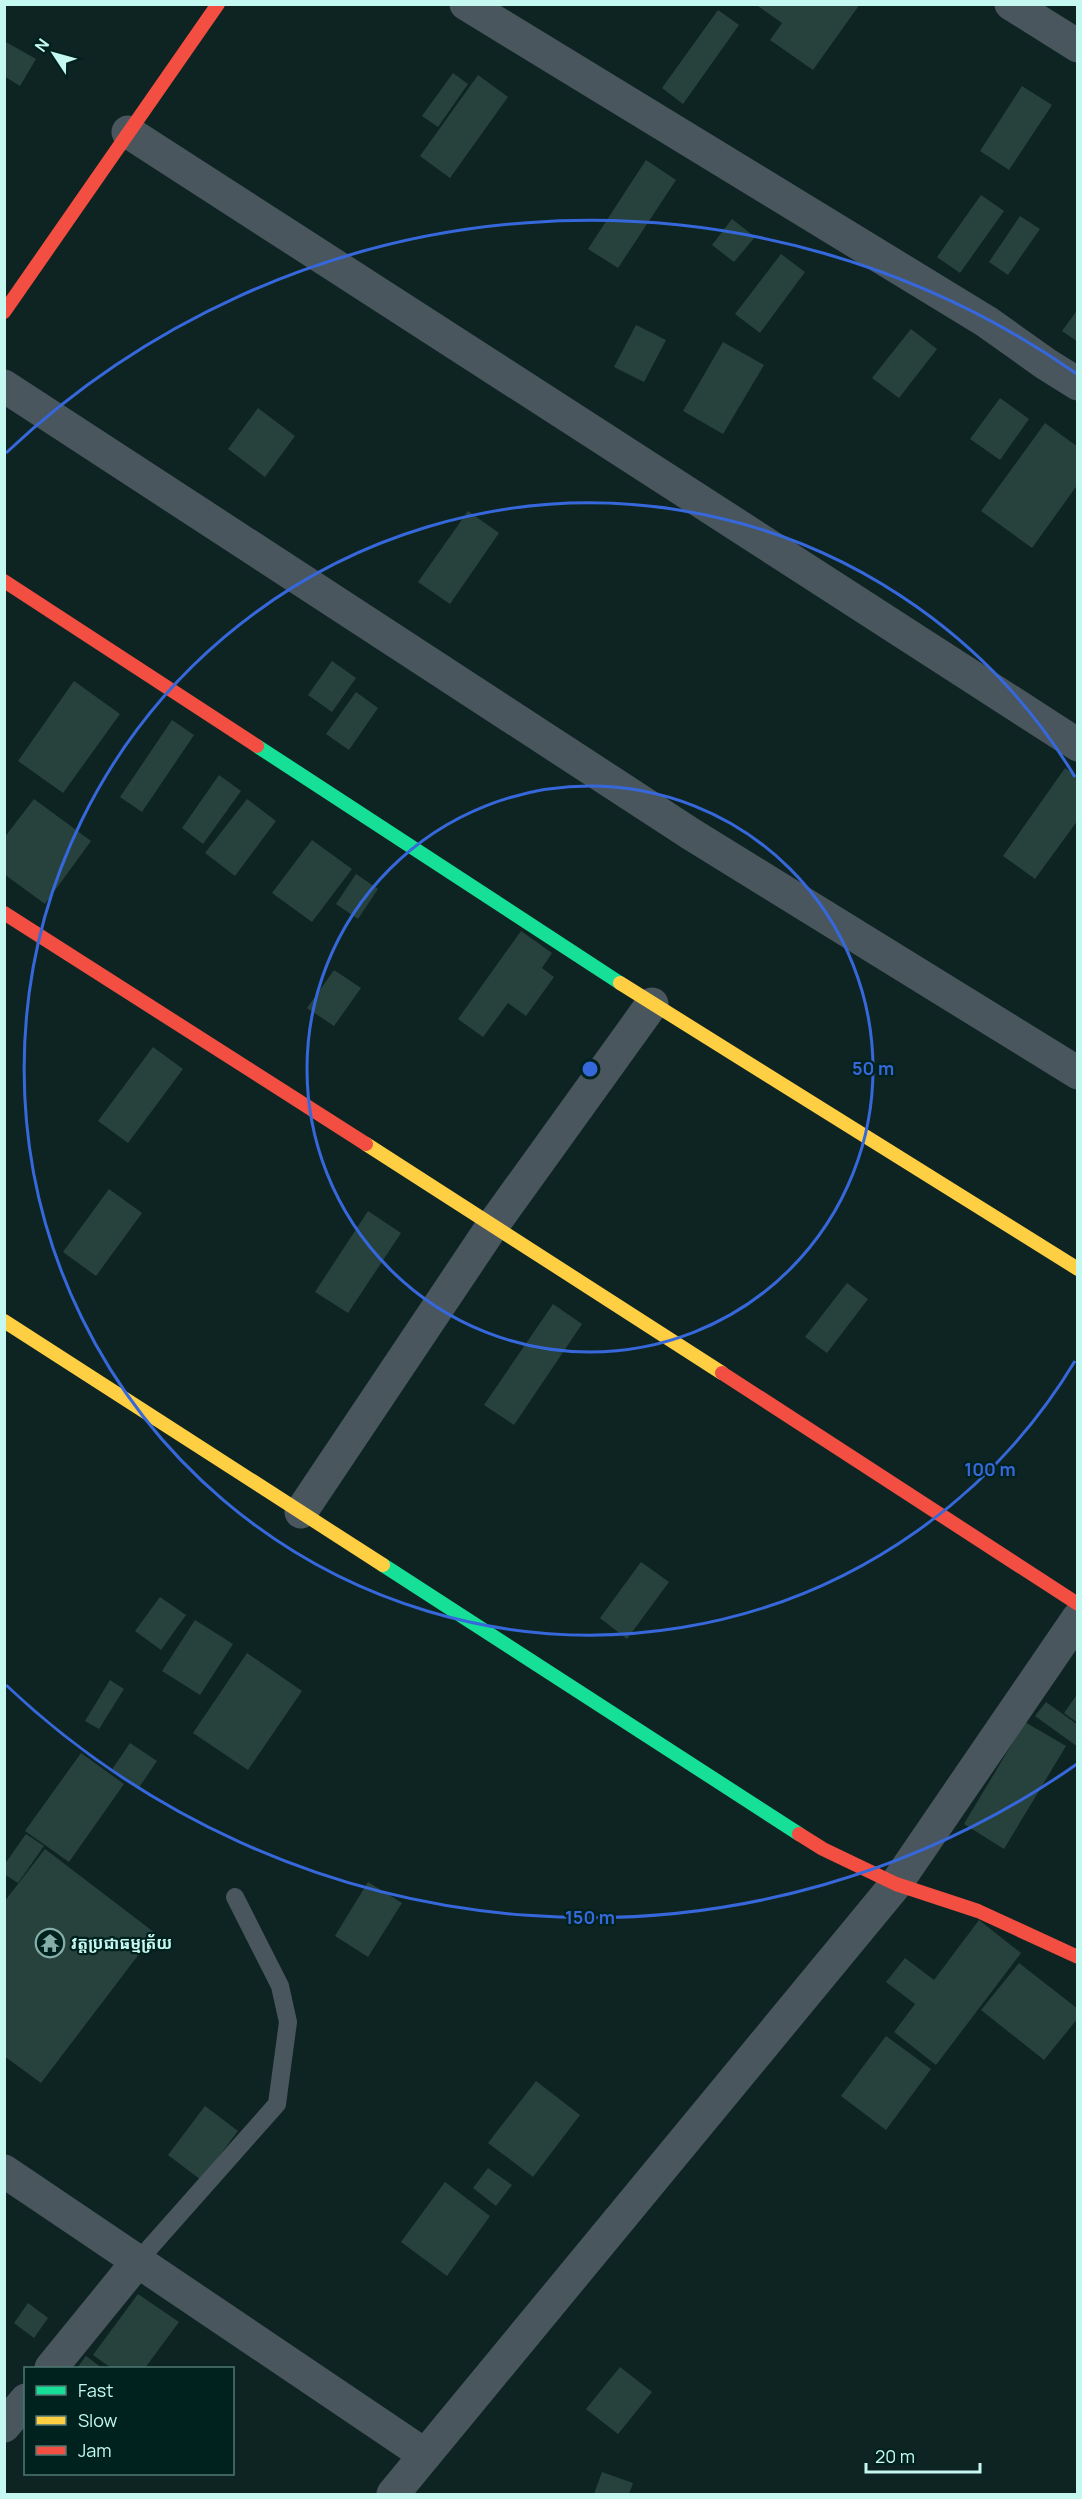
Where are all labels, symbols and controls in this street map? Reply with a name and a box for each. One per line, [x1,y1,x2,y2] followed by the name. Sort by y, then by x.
[24,24,84,84] north arrow
[30,34,54,56] text: N
[852,1056,894,1080] text: 50 m
[580,1059,600,1079] centre of rings
[964,1457,1016,1481] text: 100 m
[565,1905,615,1929] text: 150 m
[34,1927,66,1959] temple icon: វត្តប្រជាធម្មត្រ័យ
[71,1932,172,1954] place label: វត្តប្រជាធម្មត្រ័យ
[24,2367,234,2475] legend
[78,2378,113,2402] text: Fast
[78,2408,118,2432] text: Slow
[866,2436,980,2474] scale bar
[78,2438,112,2462] text: Jam
[875,2444,915,2468] text: 20 m

